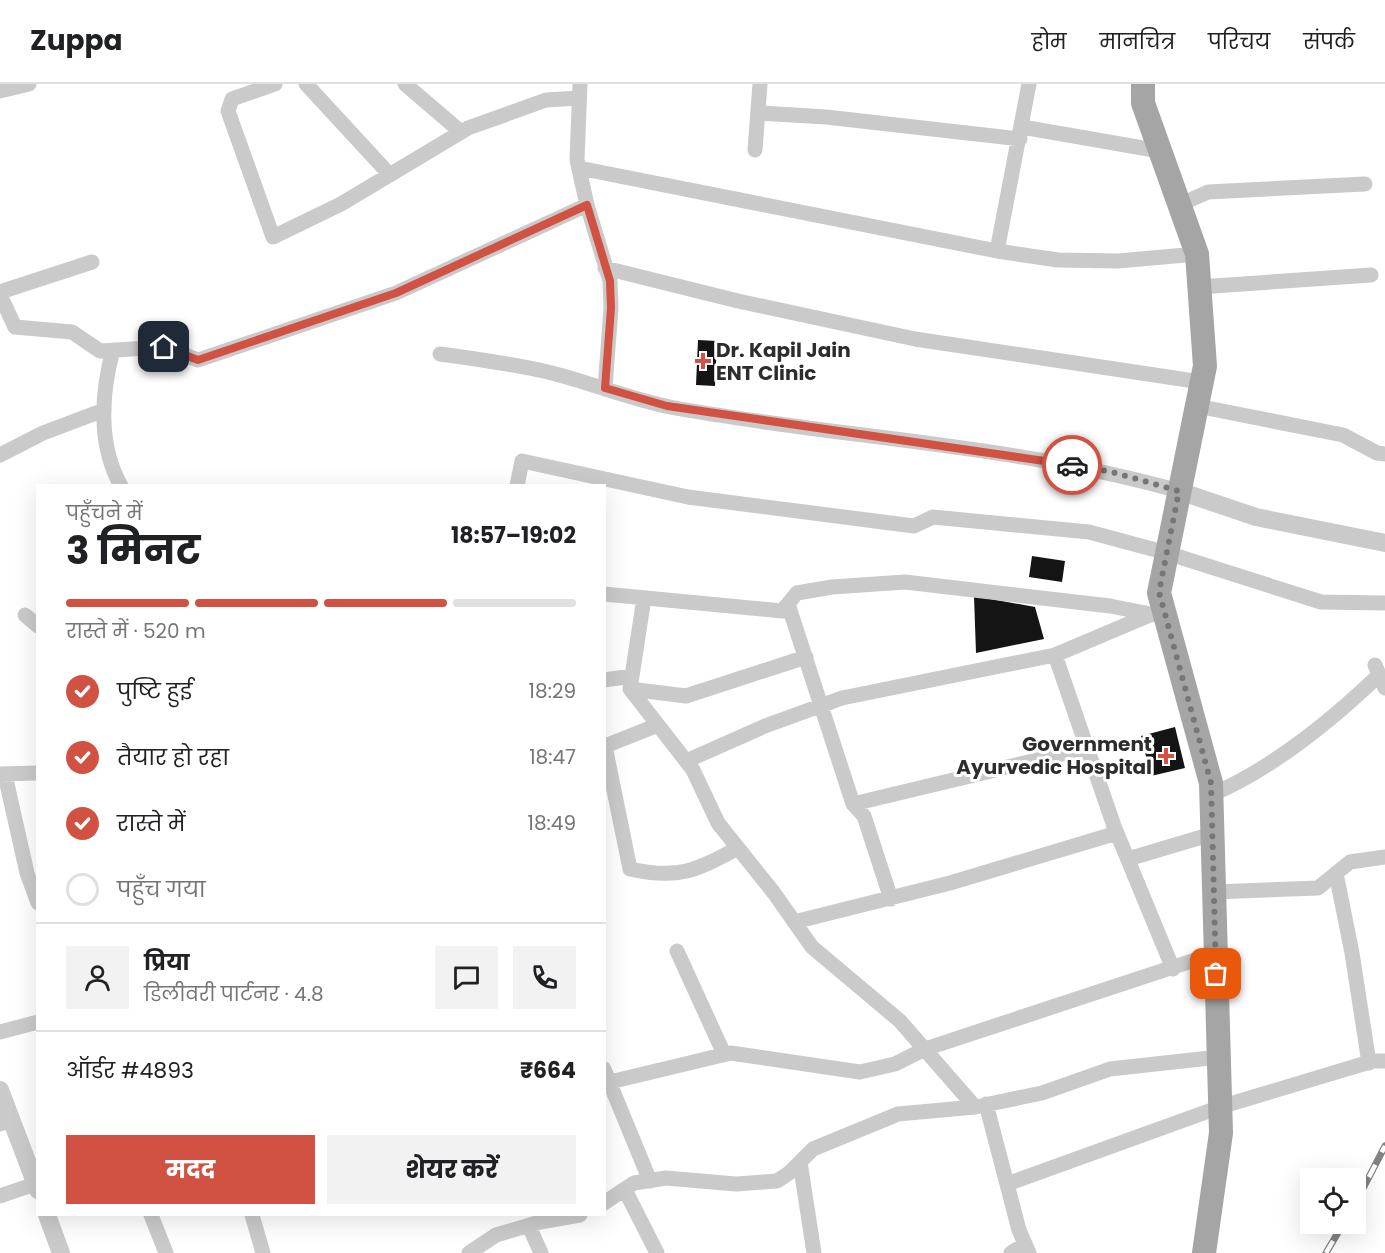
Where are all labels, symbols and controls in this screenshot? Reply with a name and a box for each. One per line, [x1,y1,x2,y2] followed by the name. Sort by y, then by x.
[30,21,123,60] text: Zuppa
[1032,27,1067,56] text: होम
[1100,27,1175,56] text: मानचित्र
[1208,27,1270,56] text: परिचय
[1303,27,1355,56] text: संपर्क
[138,321,189,372] pin
[147,330,180,363] icon: home
[716,336,851,387] place label: Dr. Kapil Jain ENT Clinic
[694,352,712,370] marker: Dr. Kapil Jain ENT Clinic
[1042,435,1102,495] courier
[1056,449,1089,482] icon: car
[66,499,142,527] text: पहुँचने में
[451,520,576,551] text: 18:57–19:02
[66,523,200,578] text: 3 मिनट
[66,617,206,645] text: रास्ते में · 520 m
[66,675,99,708] icon: check
[117,676,192,707] text: पुष्टि हुई
[529,677,576,705] text: 18:29
[956,730,1152,781] place label: Government Ayurvedic Hospital
[66,741,99,774] icon: check
[117,742,229,773] text: तैयार हो रहा
[529,743,576,771] text: 18:47
[1157,747,1175,765] marker: Government Ayurvedic Hospital
[66,807,99,840] icon: check
[117,808,185,839] text: रास्ते में
[528,809,576,837] text: 18:49
[117,874,205,905] text: पहुँच गया
[66,946,129,1009] button: person
[435,946,498,1009] button: chat
[513,946,576,1009] button: phone
[144,947,190,978] text: प्रिया
[1190,948,1241,999] pin
[1199,957,1232,990] icon: bag
[144,980,324,1008] text: डिलीवरी पार्टनर · 4.8
[66,1055,194,1086] text: ऑर्डर #4893
[520,1055,576,1086] text: ₹664
[66,1135,315,1204] button: मदद
[327,1135,576,1204] button: शेयर करें
[1300,1168,1366,1234] map controls
[1300,1168,1366,1234] button: locate

